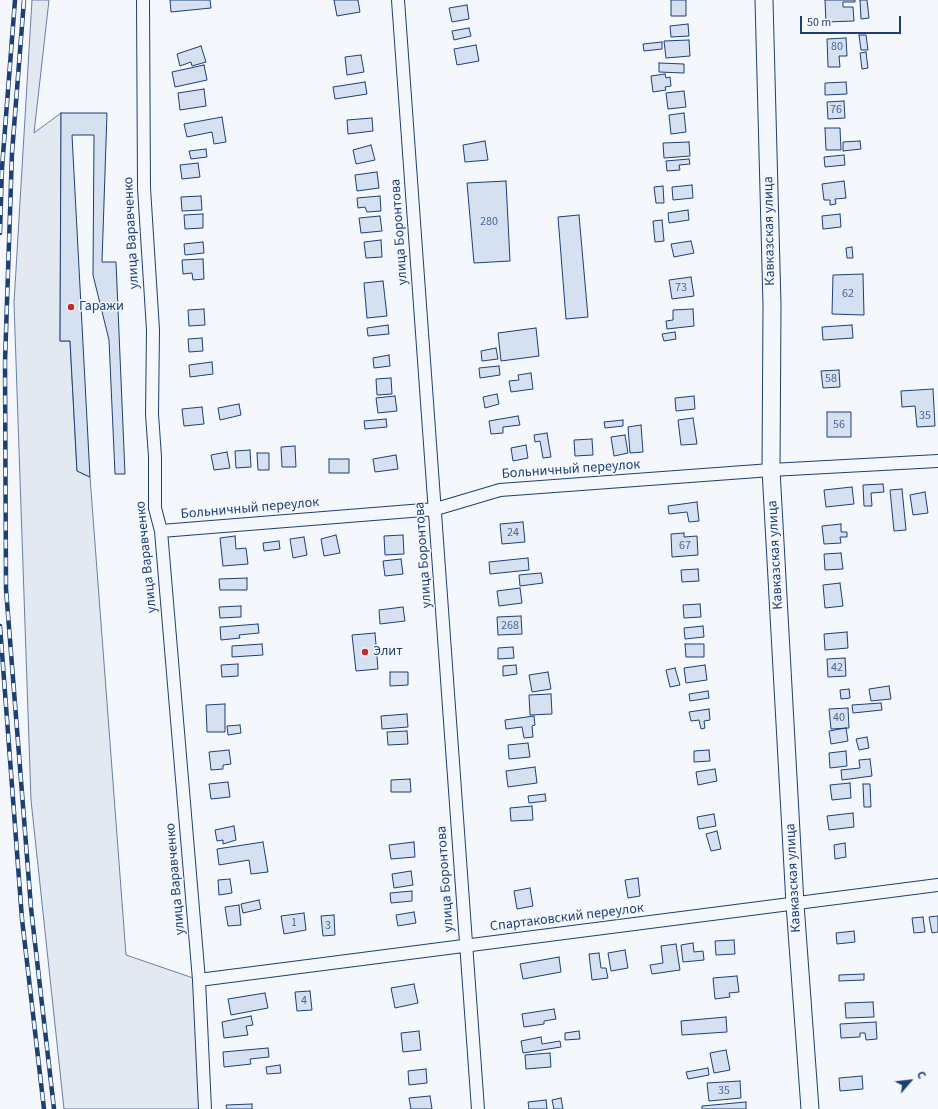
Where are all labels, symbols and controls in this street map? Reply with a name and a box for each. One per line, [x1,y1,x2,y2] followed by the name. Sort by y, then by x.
[802,8,903,34] scale bar
[807,14,831,31] text: 50 m
[831,40,843,54] house number: 80
[830,103,842,117] house number: 76
[121,176,143,290] street label: улица Варавченко
[761,176,779,286] street label: Кавказская улица
[388,178,412,286] street label: улица Боронтова
[480,215,498,229] house number: 280
[675,281,687,295] house number: 73
[842,287,854,301] house number: 62
[79,299,124,315] place label: Гаражи
[66,302,76,312] marker: Гаражи
[825,372,837,386] house number: 58
[919,409,931,423] house number: 35
[833,418,845,432] house number: 56
[501,457,641,483] street label: Больничный переулок
[180,495,320,523] street label: Больничный переулок
[133,500,161,614] street label: улица Варавченко
[765,500,787,610] street label: Кавказская улица
[412,501,436,609] street label: улица Боронтова
[507,526,519,540] house number: 24
[679,539,691,553] house number: 67
[501,619,519,633] house number: 268
[373,644,403,660] place label: Элит
[360,647,370,657] marker: Элит
[831,661,843,675] house number: 42
[833,711,845,725] house number: 40
[163,822,189,936] street label: улица Варавченко
[783,823,805,933] street label: Кавказская улица
[434,825,458,933] street label: улица Боронтова
[489,900,645,936] street label: Спартаковский переулок
[291,916,297,930] house number: 1
[325,919,331,933] house number: 3
[301,994,307,1008] house number: 4
[890,1061,930,1101] north arrow
[913,1069,929,1081] text: С
[718,1084,730,1098] house number: 35

